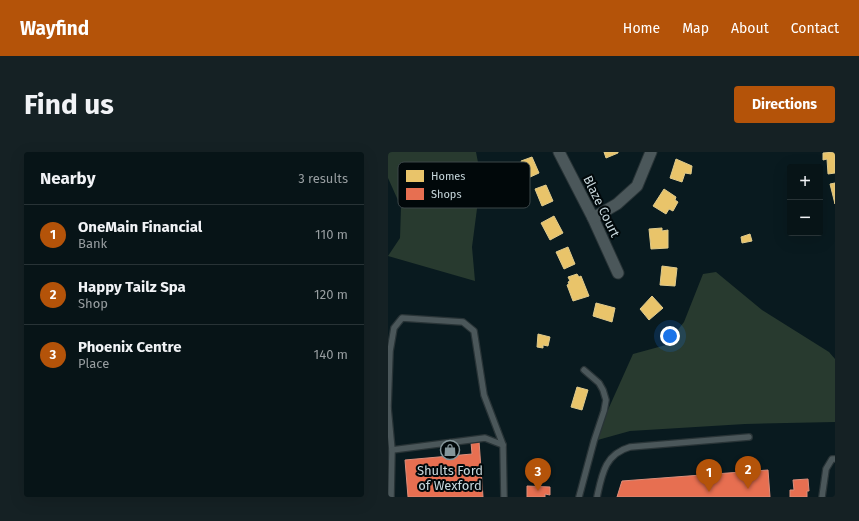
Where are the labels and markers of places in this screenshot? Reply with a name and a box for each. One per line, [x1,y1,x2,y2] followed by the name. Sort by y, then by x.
[439,439,461,461] shop icon: Shults Ford of Wexford
[735,456,761,489] pin: 2
[525,458,551,491] pin: 3
[696,459,722,492] pin: 1
[417,463,483,493] place label: Shults Ford of Wexford

